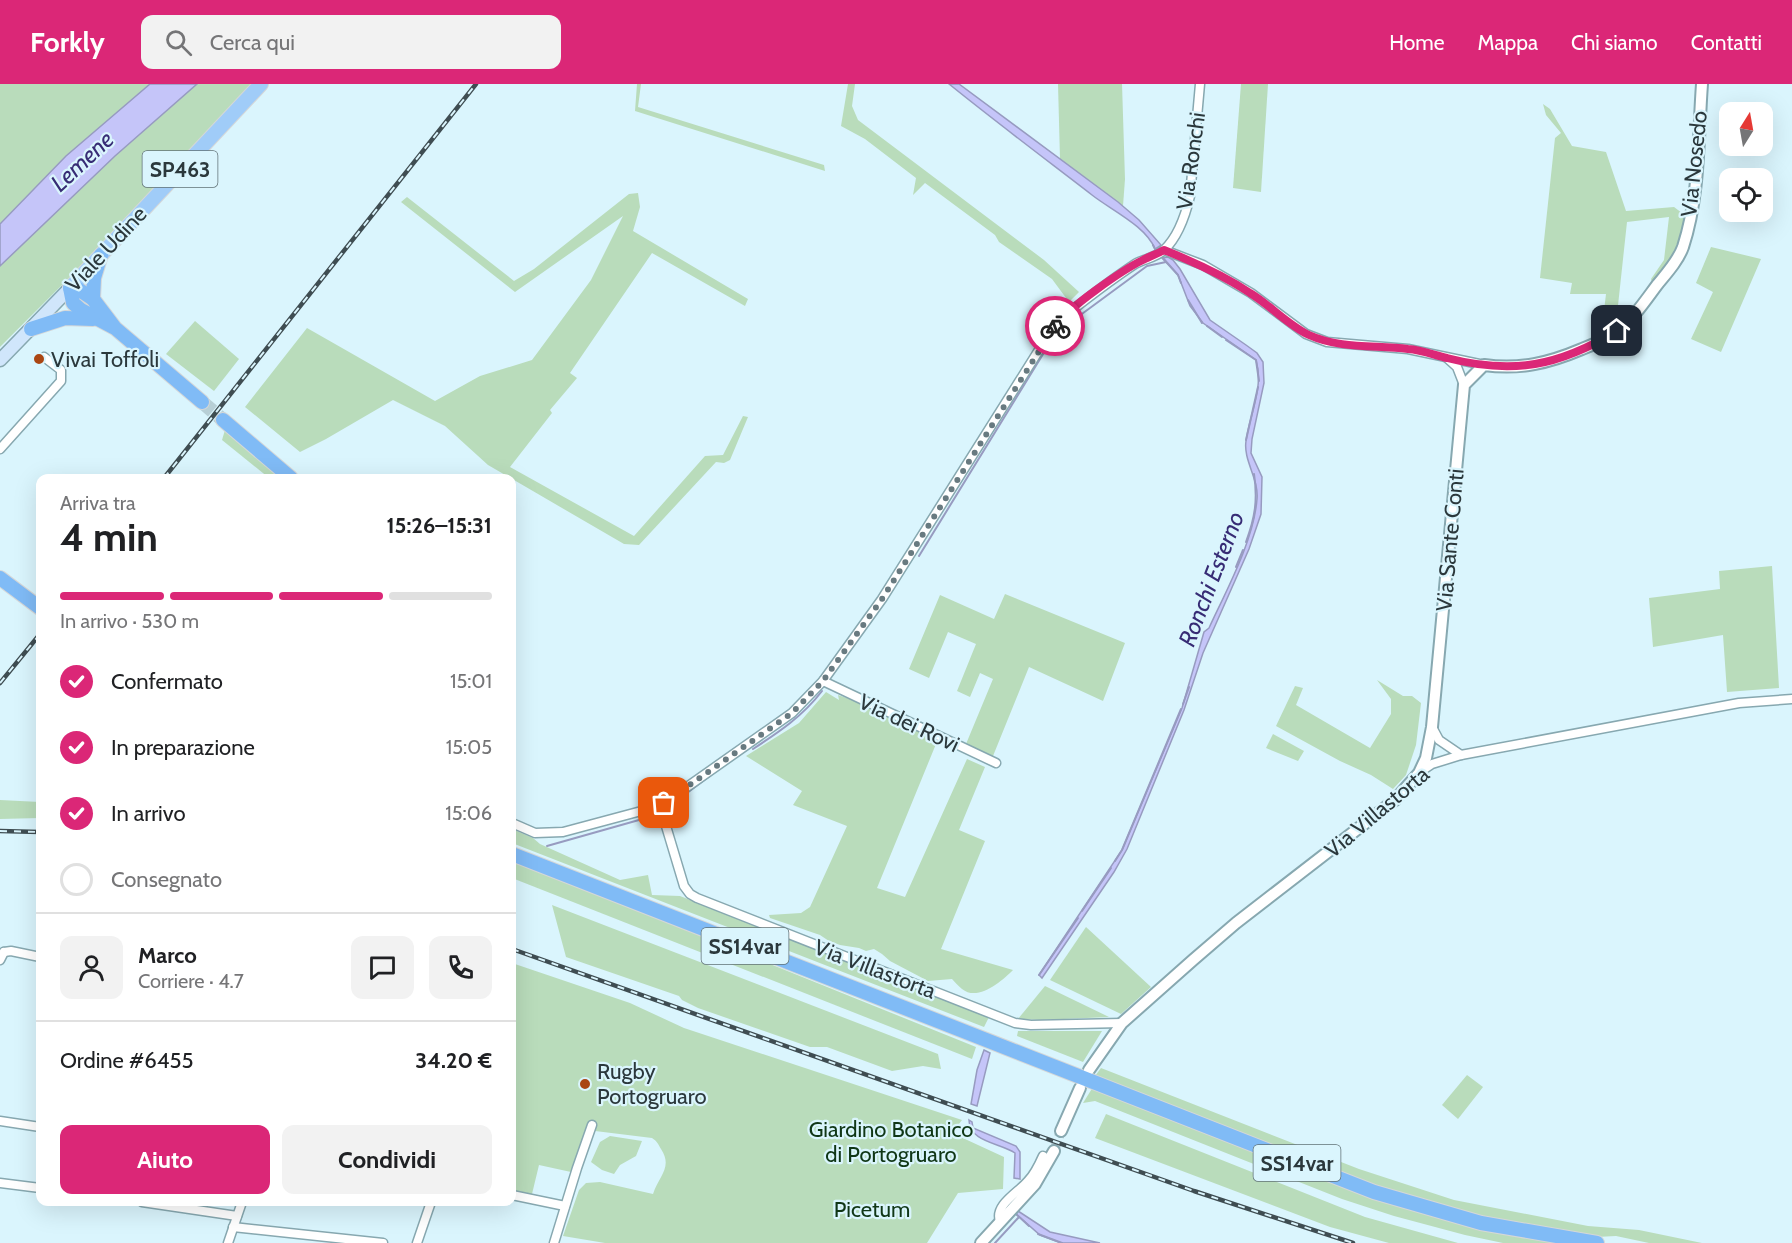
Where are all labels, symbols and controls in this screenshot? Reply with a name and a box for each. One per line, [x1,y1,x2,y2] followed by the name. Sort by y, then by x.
[141,15,561,69] search box
[30,25,105,59] text: Forkly
[162,26,195,59] icon: search
[210,29,295,56] text: Cerca qui
[1389,30,1444,55] text: Home
[1477,30,1538,55] text: Mappa
[1571,30,1658,55] text: Chi siamo
[1691,30,1762,55] text: Contatti
[1719,102,1773,156] north arrow
[1719,102,1773,222] map controls
[1171,110,1211,212] street label: Via Ronchi
[1675,110,1713,218] street label: Via Nosedo
[45,125,119,197] water label: Lemene
[142,151,218,187] road number: SP463
[1719,168,1773,222] button: locate
[60,201,152,297] street label: Viale Udine
[1025,296,1085,356] courier
[1591,305,1642,356] pin
[1039,310,1072,343] icon: bike
[1600,314,1633,347] icon: home
[51,346,159,373] place label: Vivai Toffoli
[32,352,46,366] marker: Vivai Toffoli
[1430,468,1470,612] street label: Via Sante Conti
[60,491,136,515] text: Arriva tra
[1172,507,1250,651] water label: Ronchi Esterno
[387,512,492,539] text: 15:26–15:31
[60,513,158,561] text: 4 min
[60,609,199,633] text: In arrivo · 530 m
[60,665,93,698] icon: check
[111,668,223,695] text: Confermato
[450,669,492,693] text: 15:01
[854,688,964,758] street label: Via dei Rovi
[60,731,93,764] icon: check
[111,734,255,761] text: In preparazione
[446,735,492,759] text: 15:05
[1319,760,1435,863] street label: Via Villastorta
[638,777,689,828] pin
[647,786,680,819] icon: bag
[60,797,93,830] icon: check
[111,800,186,827] text: In arrivo
[445,801,492,825] text: 15:06
[111,866,222,893] text: Consegnato
[702,928,789,964] road number: SS14var
[810,933,940,1005] street label: Via Villastorta
[60,936,123,999] button: person
[351,936,414,999] button: chat
[429,936,492,999] button: phone
[138,942,197,969] text: Marco
[138,969,244,993] text: Corriere · 4.7
[60,1047,193,1074] text: Ordine #6455
[415,1047,492,1074] text: 34.20 €
[597,1058,707,1110] place label: Rugby Portogruaro
[578,1077,592,1091] marker: Rugby Portogruaro
[809,1116,973,1168] park label: Giardino Botanico di Portogruaro
[60,1125,270,1194] button: Aiuto
[282,1125,492,1194] button: Condividi
[1254,1145,1340,1181] road number: SS14var
[834,1196,910,1223] park label: Picetum

